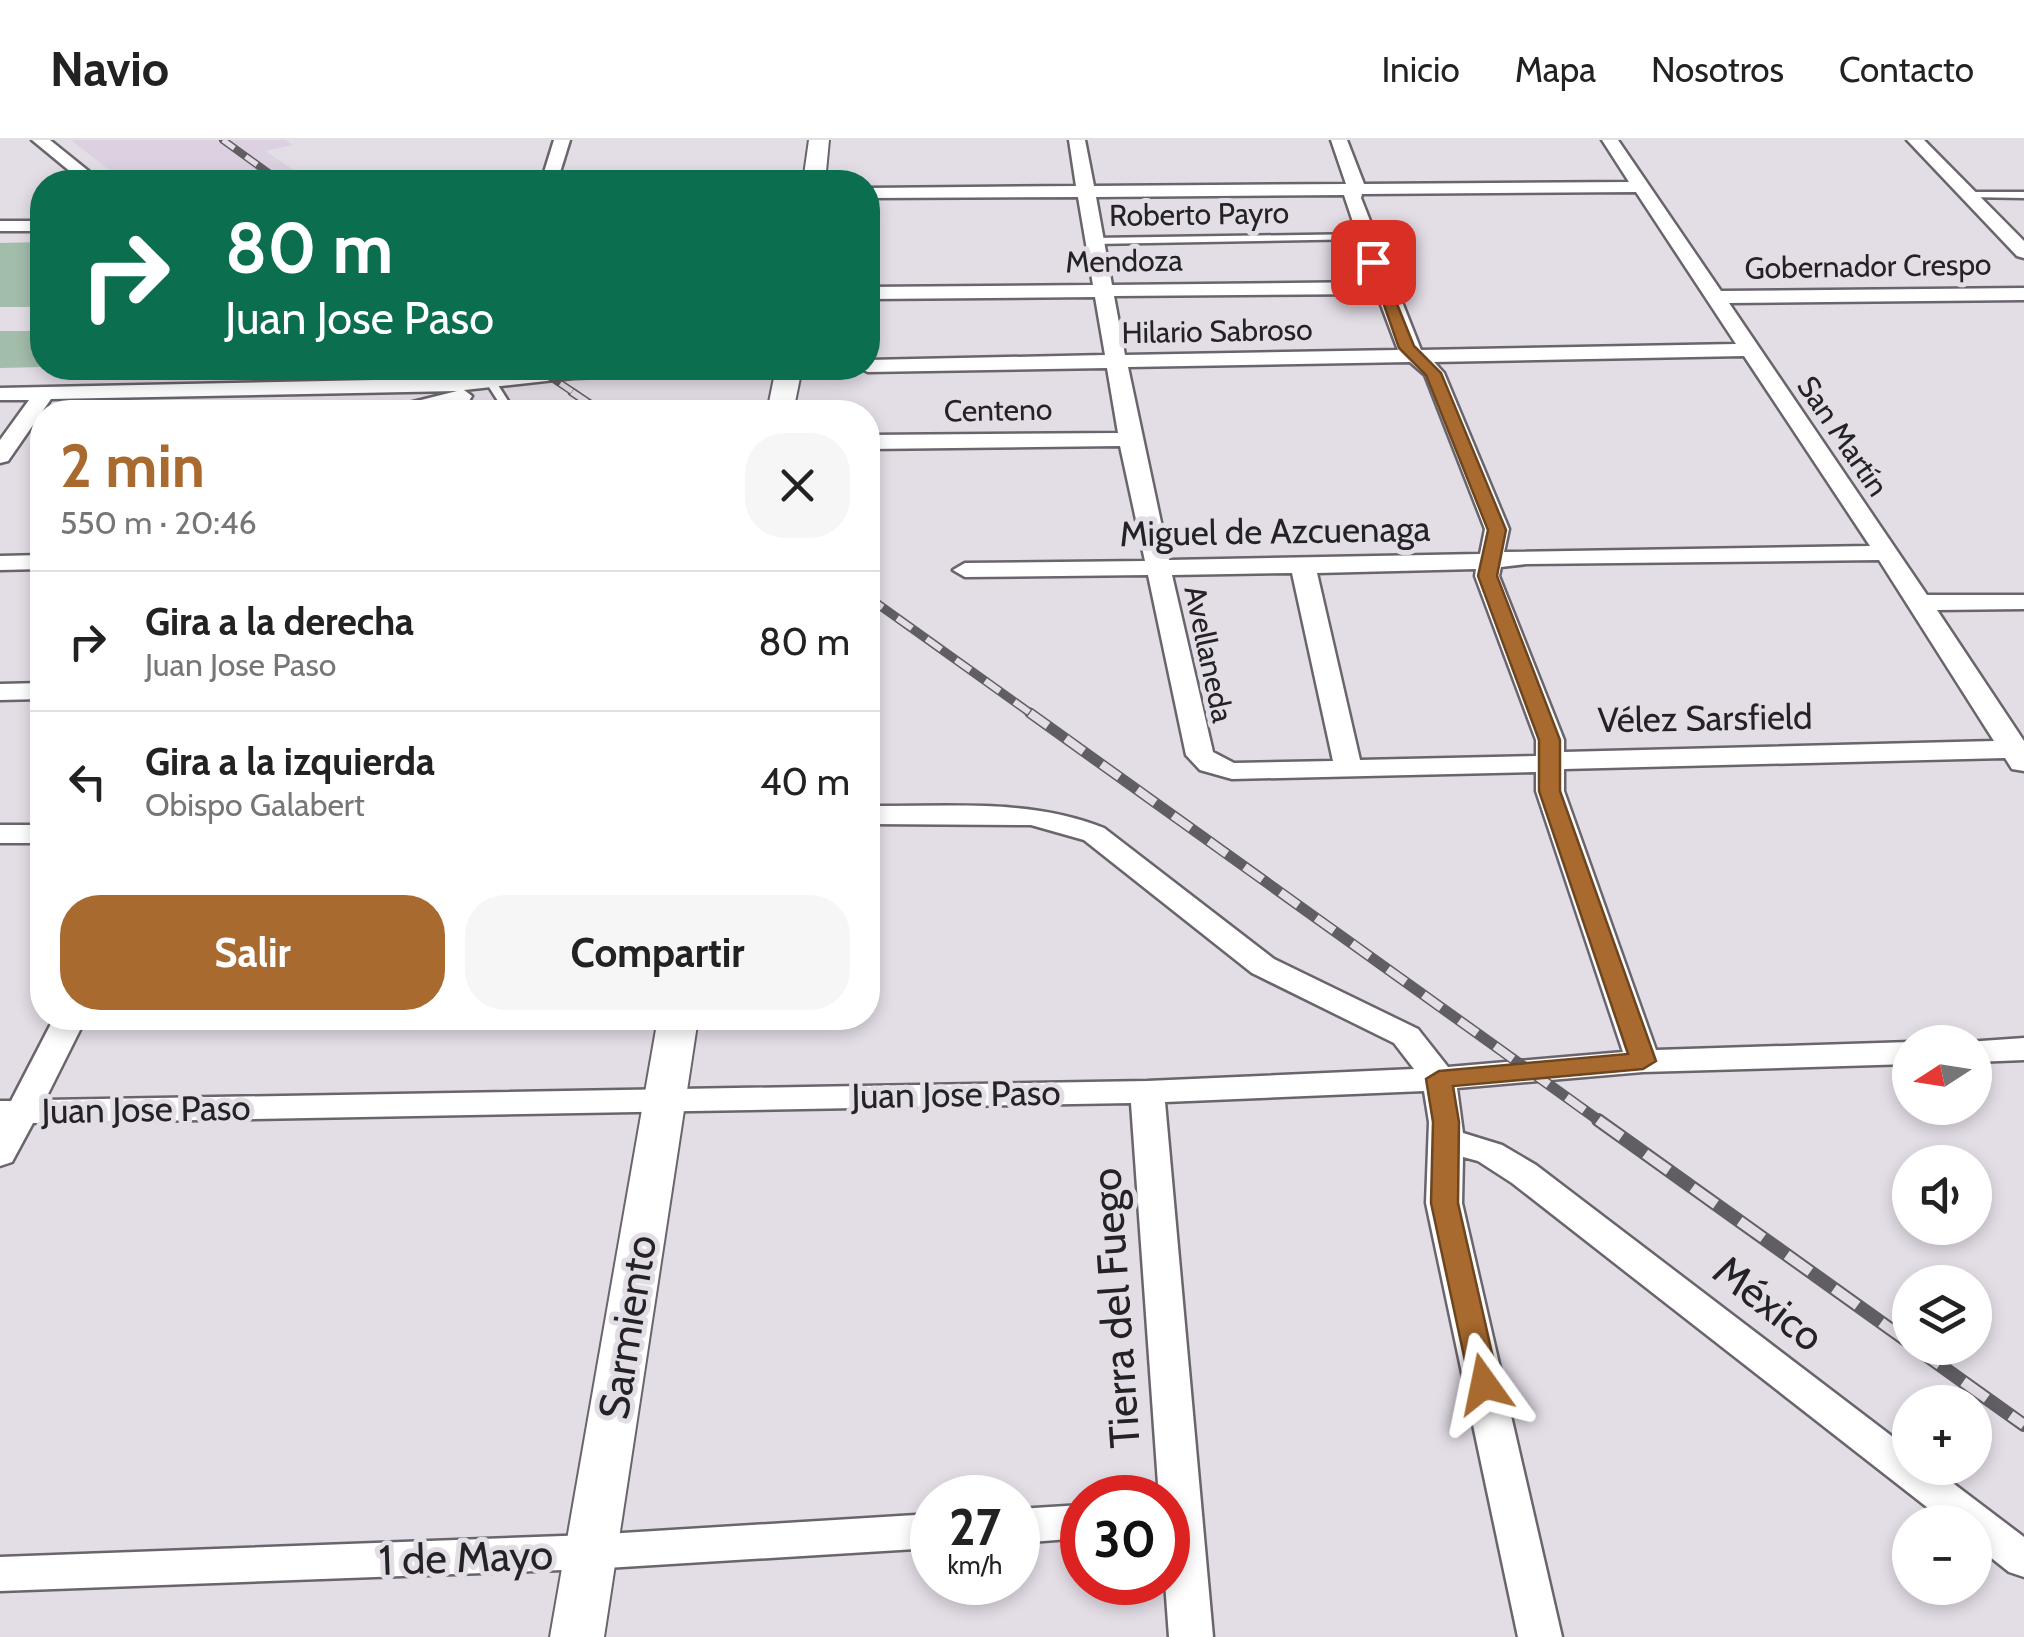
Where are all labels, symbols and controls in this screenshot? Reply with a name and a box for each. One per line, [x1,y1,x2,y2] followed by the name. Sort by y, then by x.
[50,40,169,98] text: Navio
[1381,48,1460,91] text: Inicio
[1515,48,1596,91] text: Mapa
[1651,48,1784,91] text: Nosotros
[1839,48,1974,91] text: Contacto
[1109,194,1289,234] street label: Roberto Payro
[225,205,393,291] text: 80 m
[60,210,190,340] icon: right
[1331,220,1416,305] pin
[1346,235,1401,290] icon: arrive
[1065,241,1184,281] street label: Mendoza
[1744,245,1992,287] street label: Gobernador Crespo
[225,291,494,345] text: Juan Jose Paso
[1121,311,1313,351] street label: Hilario Sabroso
[1789,369,1897,503] street label: San Martín
[943,391,1053,429] street label: Centeno
[60,429,205,502] text: 2 min
[745,433,850,538] button: close
[60,503,257,542] text: 550 m · 20:46
[1119,507,1431,555] street label: Miguel de Azcuenaga
[1176,582,1242,726] street label: Avellaneda
[145,598,414,645] text: Gira a la derecha
[60,614,115,669] icon: right
[759,618,850,665] text: 80 m
[145,645,336,684] text: Juan Jose Paso
[1597,695,1813,741] street label: Vélez Sarsfield
[145,738,435,785] text: Gira a la izquierda
[60,754,115,809] icon: left
[760,758,850,805] text: 40 m
[145,785,365,824] text: Obispo Galabert
[60,895,445,1010] button: Salir
[465,895,850,1010] button: Compartir
[1892,1025,1992,1125] north arrow
[1892,1025,1992,1605] map controls
[850,1071,1061,1117] street label: Juan Jose Paso
[40,1086,251,1132] street label: Juan Jose Paso
[1892,1145,1992,1245] button: sound
[1079,1166,1151,1450] street label: Tierra del Fuego
[587,1231,667,1423] street label: Sarmiento
[1704,1244,1834,1362] street label: México
[1892,1265,1992,1365] button: layers
[1432,1332,1536,1436] position arrow
[1892,1385,1992,1485] button: +
[1060,1475,1190,1605] speed limit sign: 30
[949,1497,1001,1558] text: 27
[1892,1505,1992,1605] button: −
[378,1528,554,1586] street label: 1 de Mayo
[948,1550,1002,1580] text: km/h

